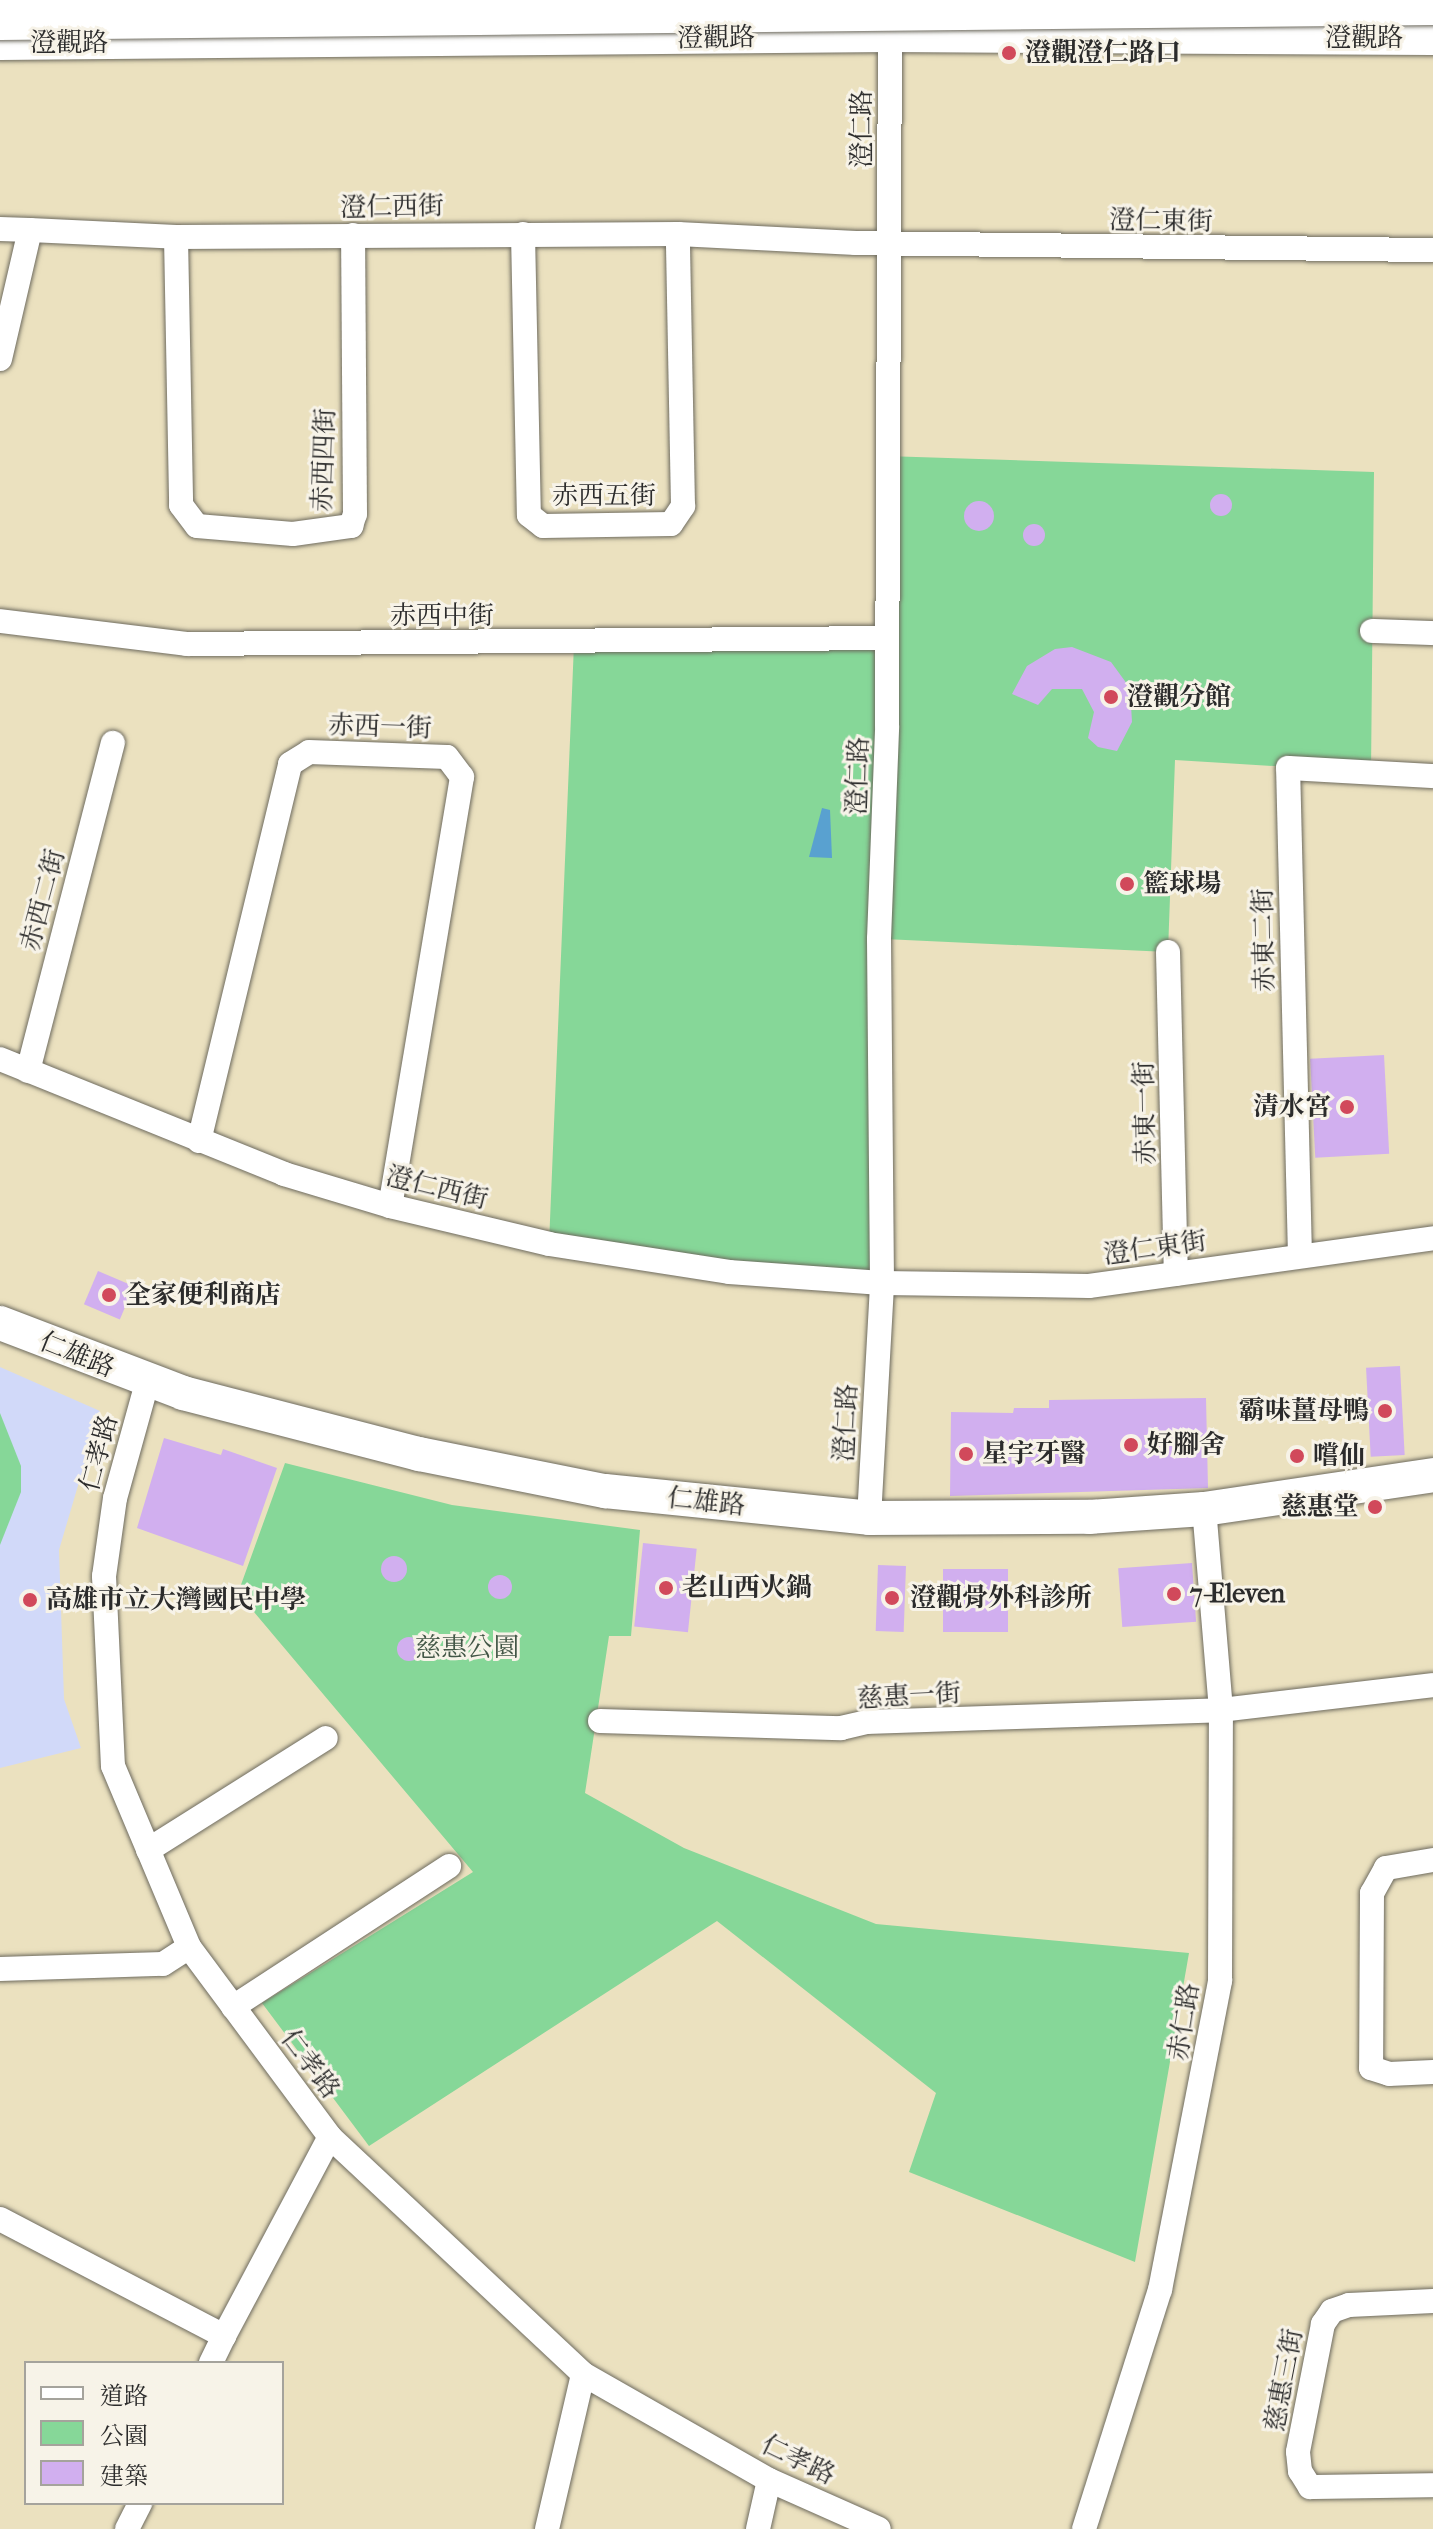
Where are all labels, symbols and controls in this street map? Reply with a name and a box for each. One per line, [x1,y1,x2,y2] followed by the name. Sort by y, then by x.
[677,22,755,54] street label: 澄觀路
[1325,22,1403,54] street label: 澄觀路
[30,27,108,59] street label: 澄觀路
[1025,37,1181,69] place label: 澄觀澄仁路口
[1000,44,1018,62] marker: 澄觀澄仁路口
[846,90,878,168] street label: 澄仁路
[340,190,444,224] street label: 澄仁西街
[1109,204,1213,238] street label: 澄仁東街
[307,407,341,513] street label: 赤西四街
[552,480,656,512] street label: 赤西五街
[390,600,494,632] street label: 赤西中街
[1127,681,1231,713] place label: 澄觀分館
[1102,688,1120,706] marker: 澄觀分館
[327,710,433,744] street label: 赤西一街
[841,736,875,816] street label: 澄仁路
[14,846,72,954] street label: 赤西二街
[1143,868,1221,900] place label: 籃球場
[1118,875,1136,893] marker: 籃球場
[1247,888,1281,992] street label: 赤東二街
[1128,1061,1162,1165] street label: 赤東一街
[1253,1091,1331,1123] place label: 清水宮
[1338,1098,1356,1116] marker: 清水宮
[383,1160,491,1216] street label: 澄仁西街
[1101,1225,1209,1271] street label: 澄仁東街
[125,1279,281,1311] place label: 全家便利商店
[100,1286,118,1304] marker: 全家便利商店
[35,1326,119,1384] street label: 仁雄路
[828,1383,864,1463] street label: 澄仁路
[1239,1395,1369,1427] place label: 霸味薑母鴨
[1376,1402,1394,1420] marker: 霸味薑母鴨
[74,1411,124,1495] street label: 仁孝路
[1147,1429,1225,1461] place label: 好腳舍
[1122,1436,1140,1454] marker: 好腳舍
[982,1438,1086,1470] place label: 星宇牙醫
[1313,1440,1365,1472] place label: 嚐仙
[957,1445,975,1463] marker: 星宇牙醫
[1288,1447,1306,1465] marker: 嚐仙
[666,1482,746,1522] street label: 仁雄路
[1281,1491,1359,1523] place label: 慈惠堂
[1366,1498,1384,1516] marker: 慈惠堂
[682,1572,812,1604] place label: 老山西火鍋
[1190,1578,1285,1610] place label: 7-Eleven
[657,1579,675,1597] marker: 老山西火鍋
[910,1582,1092,1614] place label: 澄觀骨外科診所
[46,1584,306,1616] place label: 高雄市立大灣國民中學
[1165,1585,1183,1603] marker: 7-Eleven
[881,1587,903,1609] marker: 澄觀骨外科診所
[21,1591,39,1609] marker: 高雄市立大灣國民中學
[415,1632,519,1664] park label: 慈惠公園
[856,1678,962,1714] street label: 慈惠一街
[1162,1981,1206,2063] street label: 赤仁路
[274,2023,346,2105] street label: 仁孝路
[1259,2326,1309,2434] street label: 慈惠三街
[24,2361,284,2505] legend
[100,2382,148,2410] text: 道路
[100,2422,148,2450] text: 公園
[756,2429,840,2491] street label: 仁孝路
[100,2462,148,2490] text: 建築

